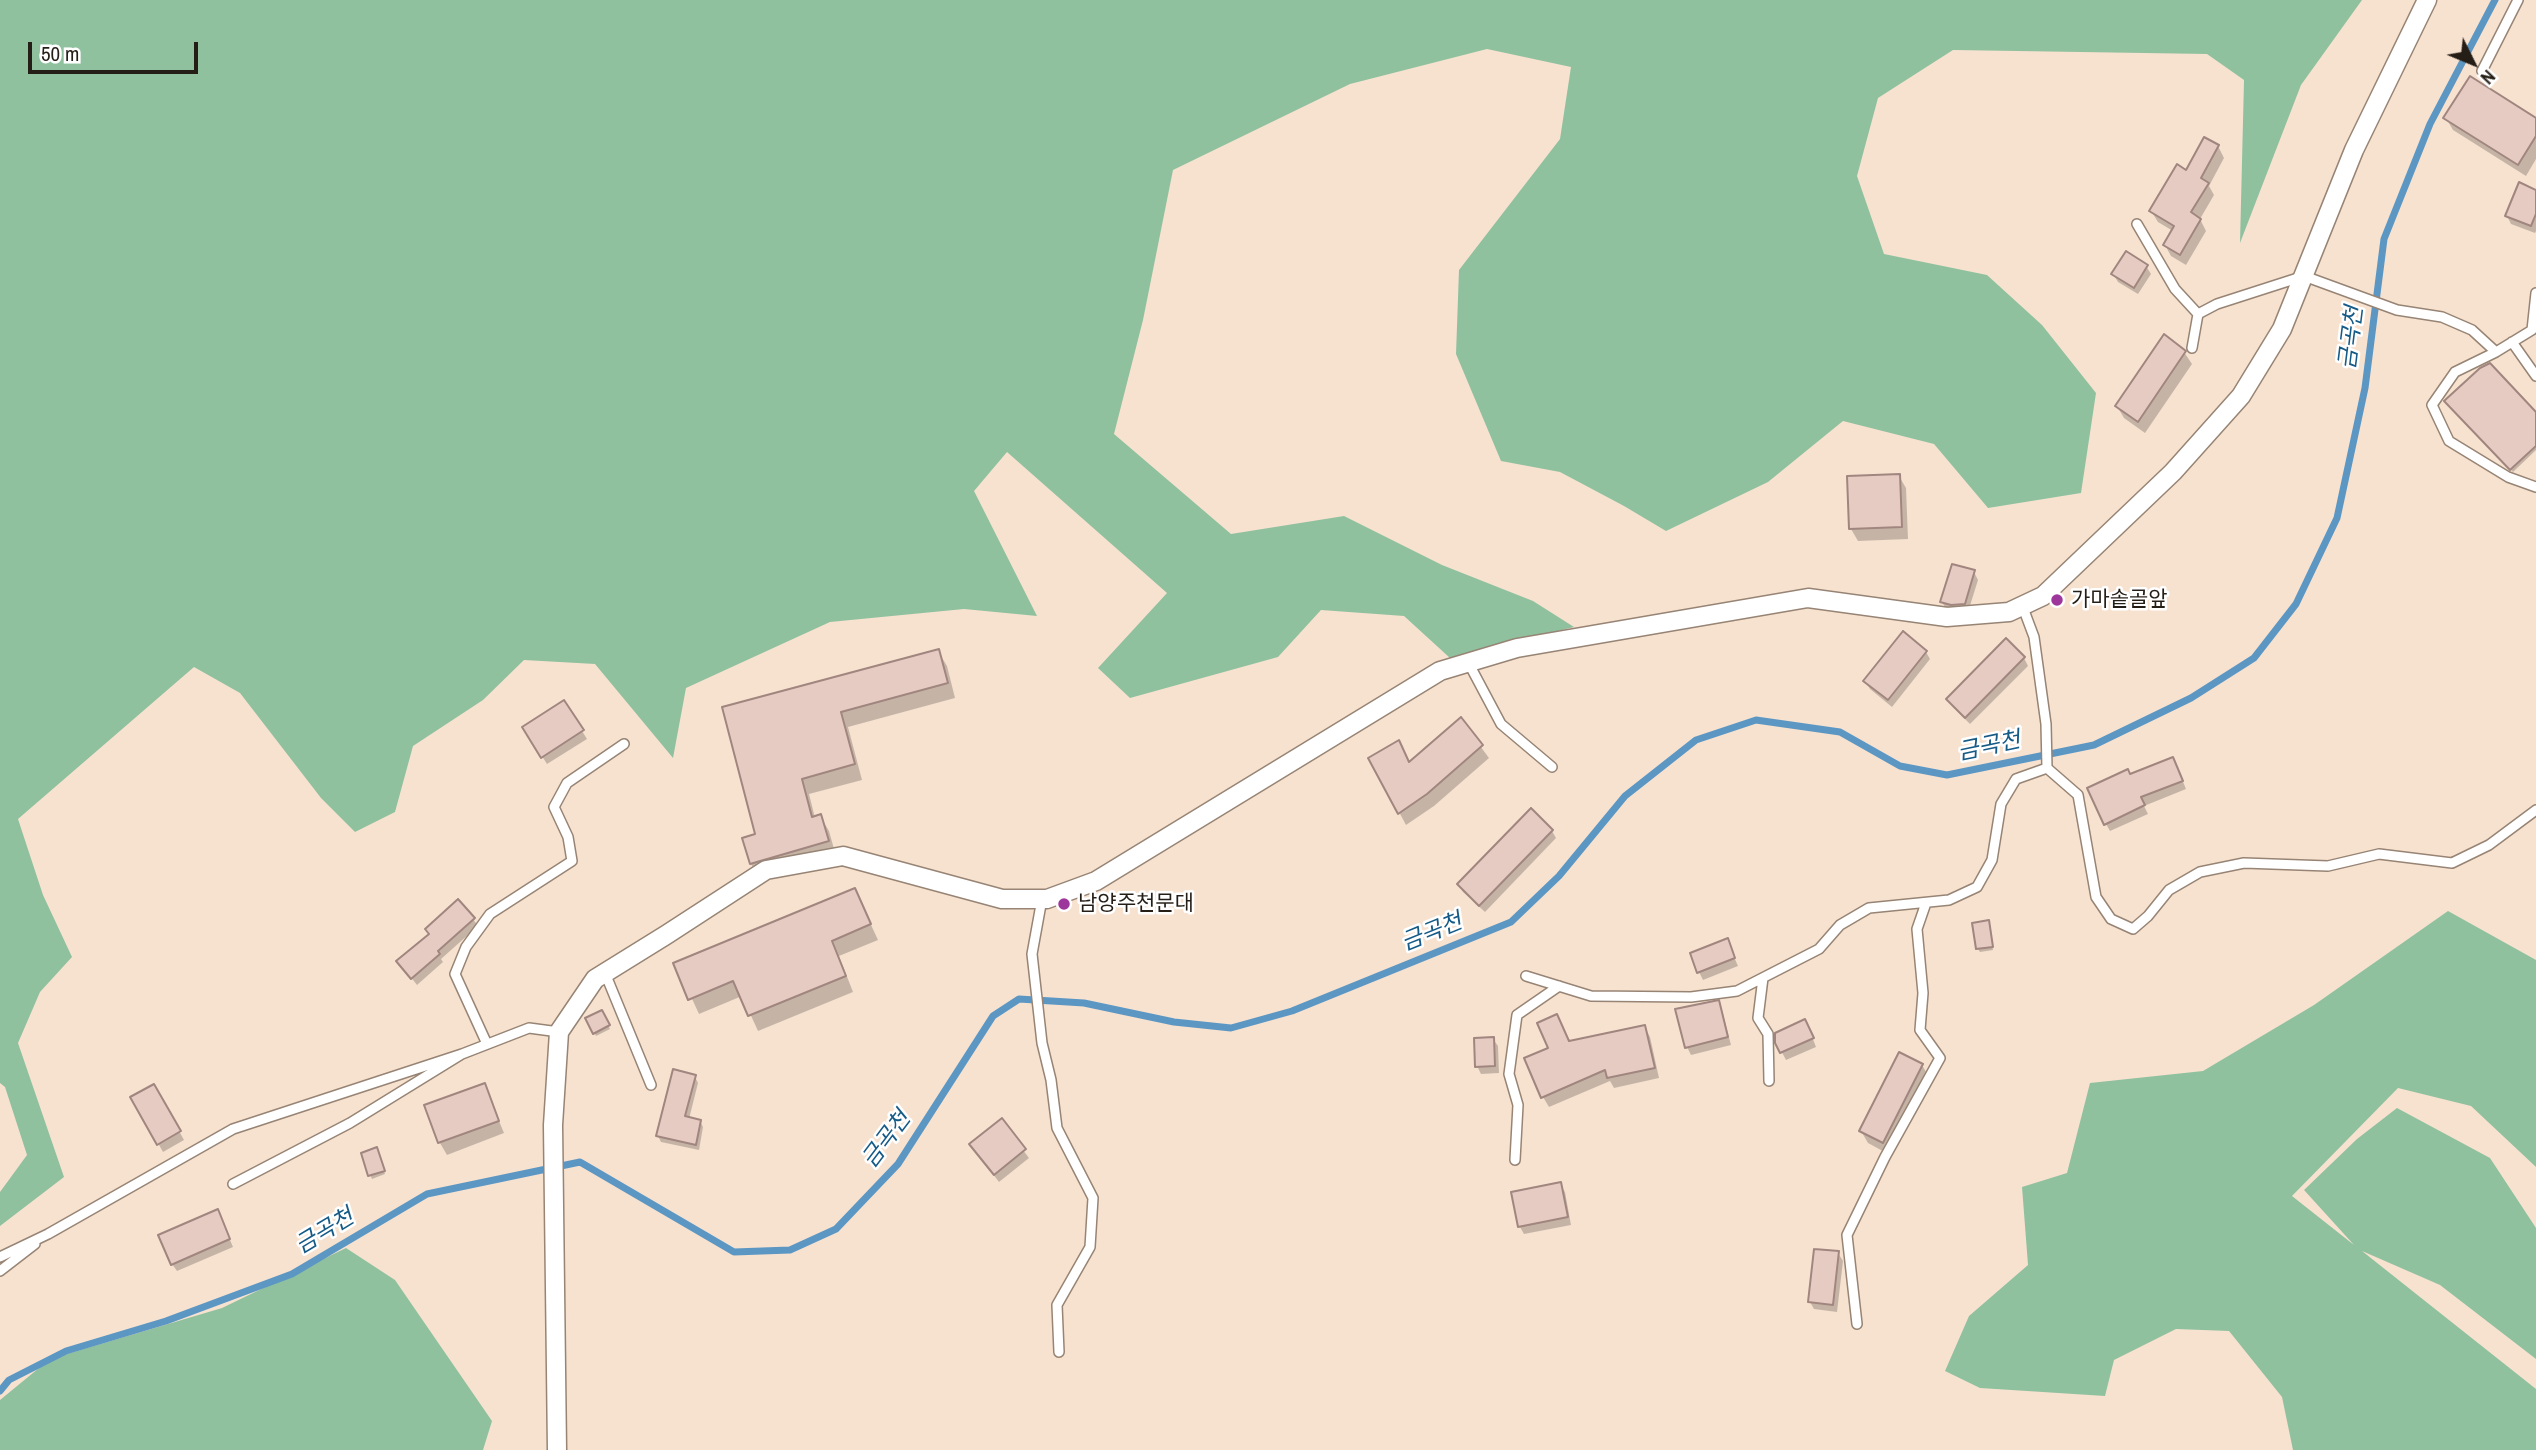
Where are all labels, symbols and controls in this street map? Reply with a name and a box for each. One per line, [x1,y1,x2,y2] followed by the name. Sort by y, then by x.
[32,28,201,72] scale bar
[2438,28,2508,98] north arrow
[41,39,79,68] text: 50 m
[2475,64,2502,90] text: N
[2334,305,2370,371] water label: 금곡천
[2071,587,2168,613] place label: 가마솥골앞
[2049,592,2065,608] marker: 가마솥골앞
[1955,727,2023,767] water label: 금곡천
[1078,891,1194,917] place label: 남양주천문대
[1056,896,1072,912] marker: 남양주천문대
[1397,908,1467,958] water label: 금곡천
[857,1106,917,1174] water label: 금곡천
[291,1204,359,1260] water label: 금곡천

